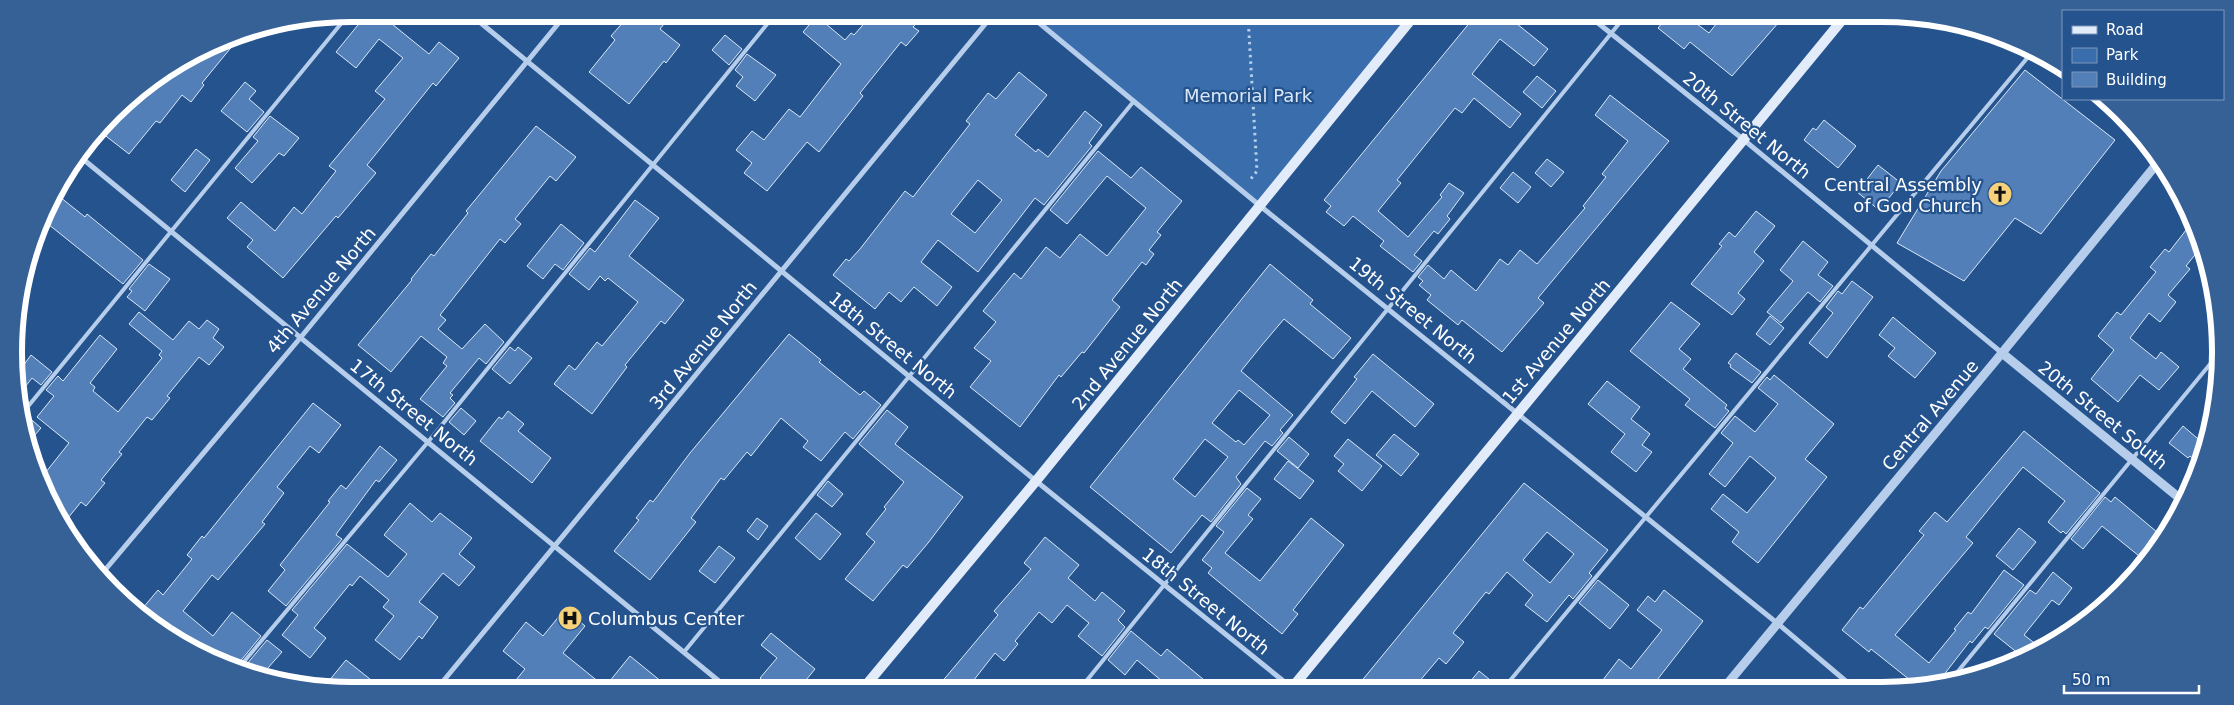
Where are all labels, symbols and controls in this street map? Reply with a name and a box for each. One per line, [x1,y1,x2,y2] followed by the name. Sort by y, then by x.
[2062,10,2224,100] legend
[2106,21,2144,39] text: Road
[2106,46,2139,64] text: Park
[1679,67,1815,183] street label: 20th Street North
[2106,71,2167,89] text: Building
[1184,85,1313,106] park label: Memorial Park
[1824,174,1982,216] place label: Central Assembly of God Church
[1987,181,2013,207] church icon: Central Assembly of God Church
[262,223,380,357] street label: 4th Avenue North
[1345,252,1481,368] street label: 19th Street North
[1068,274,1186,414] street label: 2nd Avenue North
[1498,274,1614,408] street label: 1st Avenue North
[645,277,761,413] street label: 3rd Avenue North
[825,287,961,403] street label: 18th Street North
[346,354,482,470] street label: 17th Street North
[1878,355,1982,475] street label: Central Avenue
[2034,357,2172,473] street label: 20th Street South
[1138,543,1274,659] street label: 18th Street North
[557,605,583,631] hospital icon: Columbus Center
[588,608,745,629] place label: Columbus Center
[2064,662,2199,694] scale bar
[2072,671,2110,689] text: 50 m

